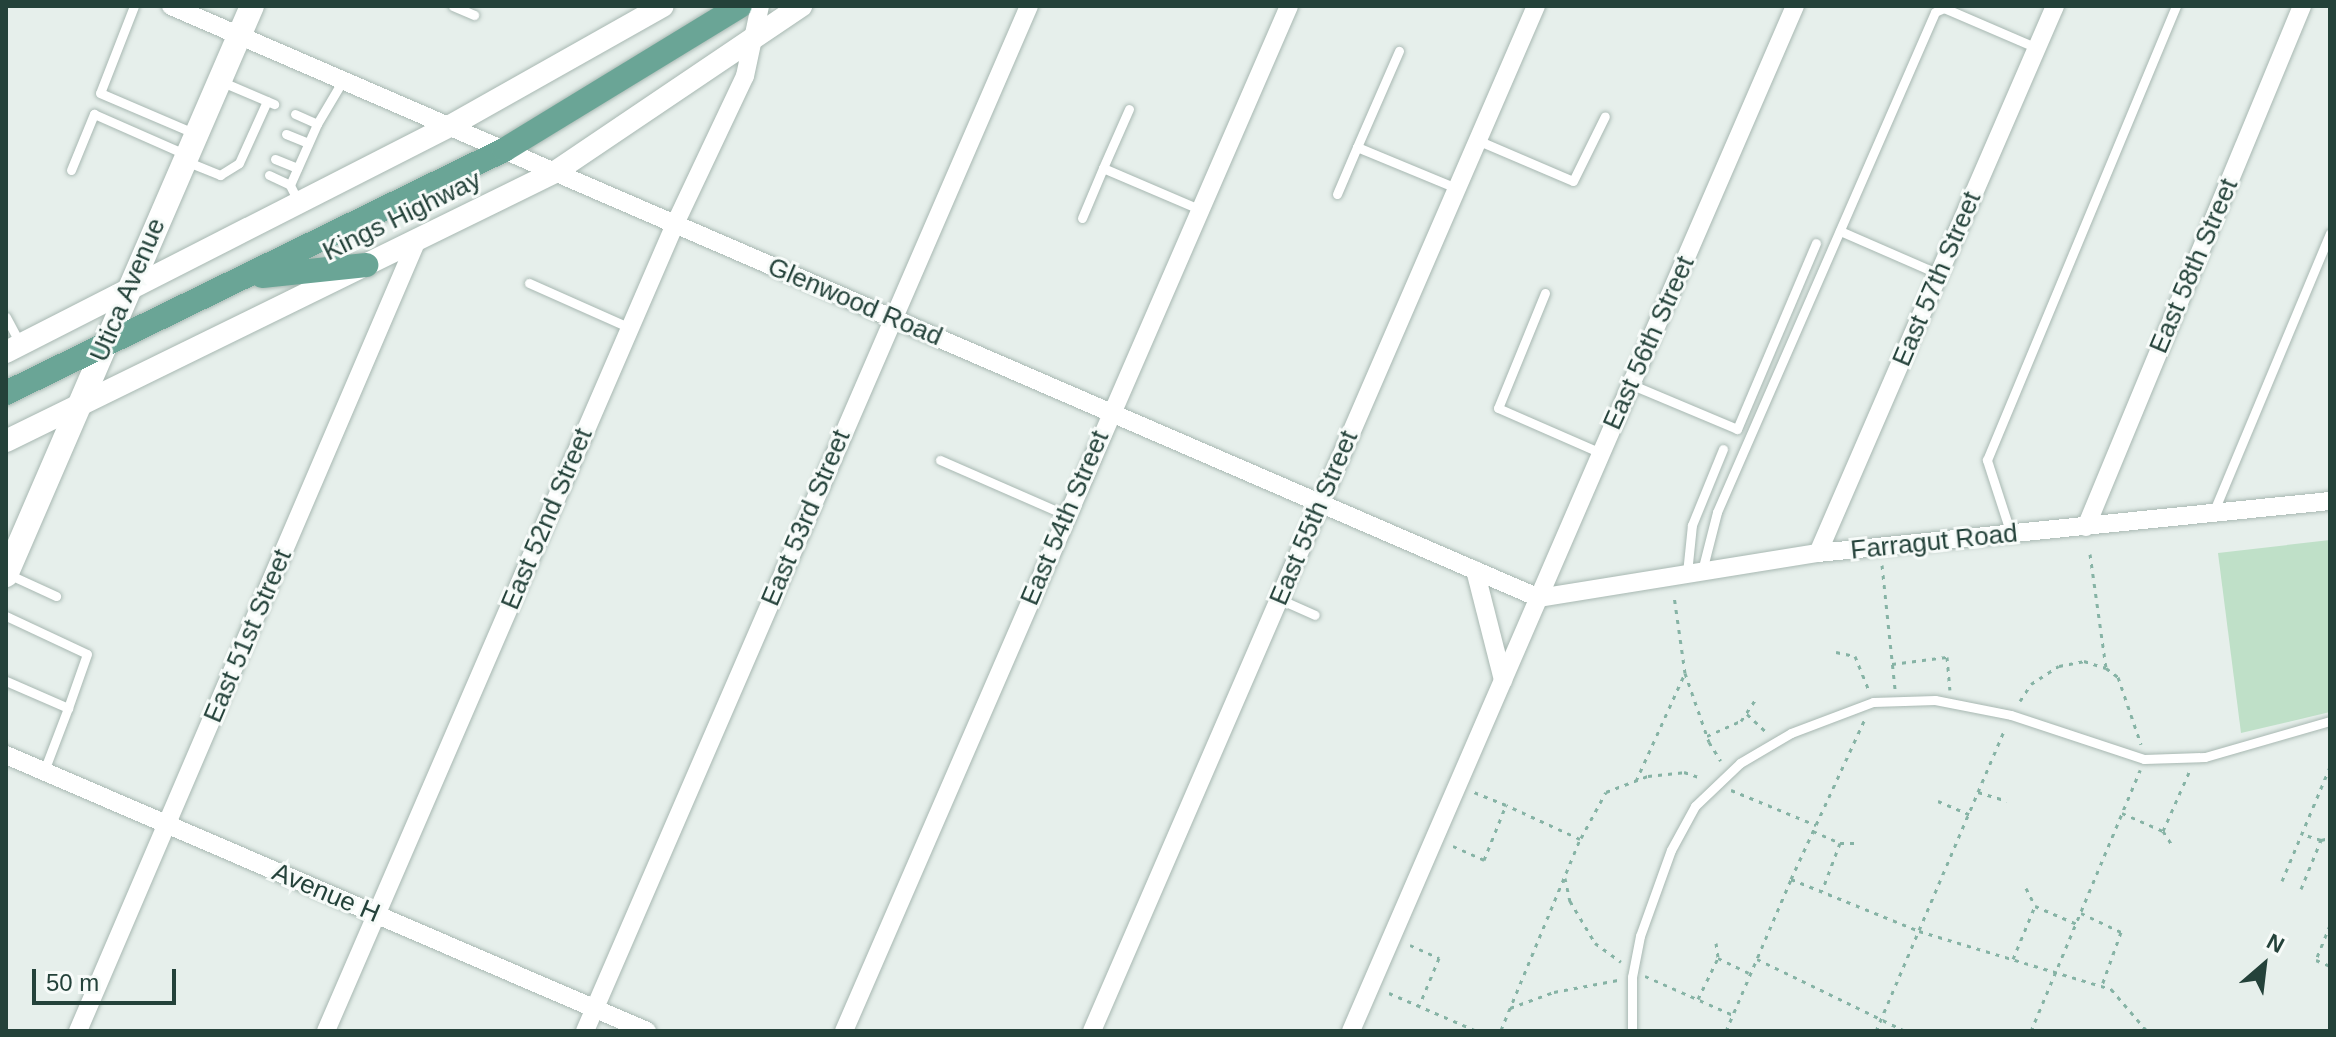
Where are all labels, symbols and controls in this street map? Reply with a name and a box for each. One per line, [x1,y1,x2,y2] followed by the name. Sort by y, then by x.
[318,164,486,268] street label: Kings Highway
[2143,174,2245,358] street label: East 58th Street
[1886,187,1988,371] street label: East 57th Street
[84,213,172,367] street label: Utica Avenue
[763,251,947,353] street label: Glenwood Road
[1597,251,1701,435] street label: East 56th Street
[495,424,599,614] street label: East 52nd Street
[755,425,857,611] street label: East 53rd Street
[1014,426,1116,610] street label: East 54th Street
[1263,426,1365,610] street label: East 55th Street
[1849,518,2019,566] street label: Farragut Road
[198,545,298,727] street label: East 51st Street
[268,856,384,930] street label: Avenue H
[2224,925,2304,1005] north arrow
[2263,929,2288,958] text: N
[36,953,180,1003] scale bar
[46,969,99,996] text: 50 m

